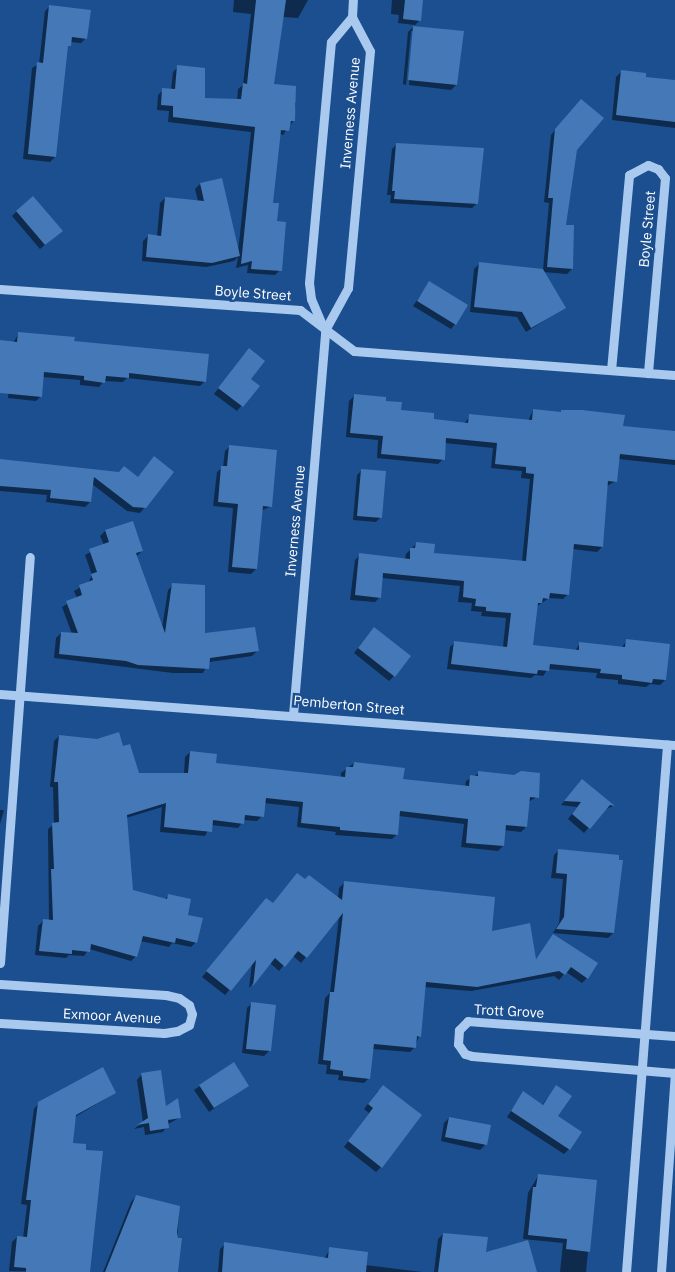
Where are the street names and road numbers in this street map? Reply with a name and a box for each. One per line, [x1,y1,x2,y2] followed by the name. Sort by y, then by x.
[337,56,363,170] street label: Inverness Avenue
[635,190,659,268] street label: Boyle Street
[214,282,292,304] street label: Boyle Street
[282,464,308,578] street label: Inverness Avenue
[293,692,405,718] street label: Pemberton Street
[473,1001,545,1021] street label: Trott Grove
[62,1005,162,1027] street label: Exmoor Avenue

